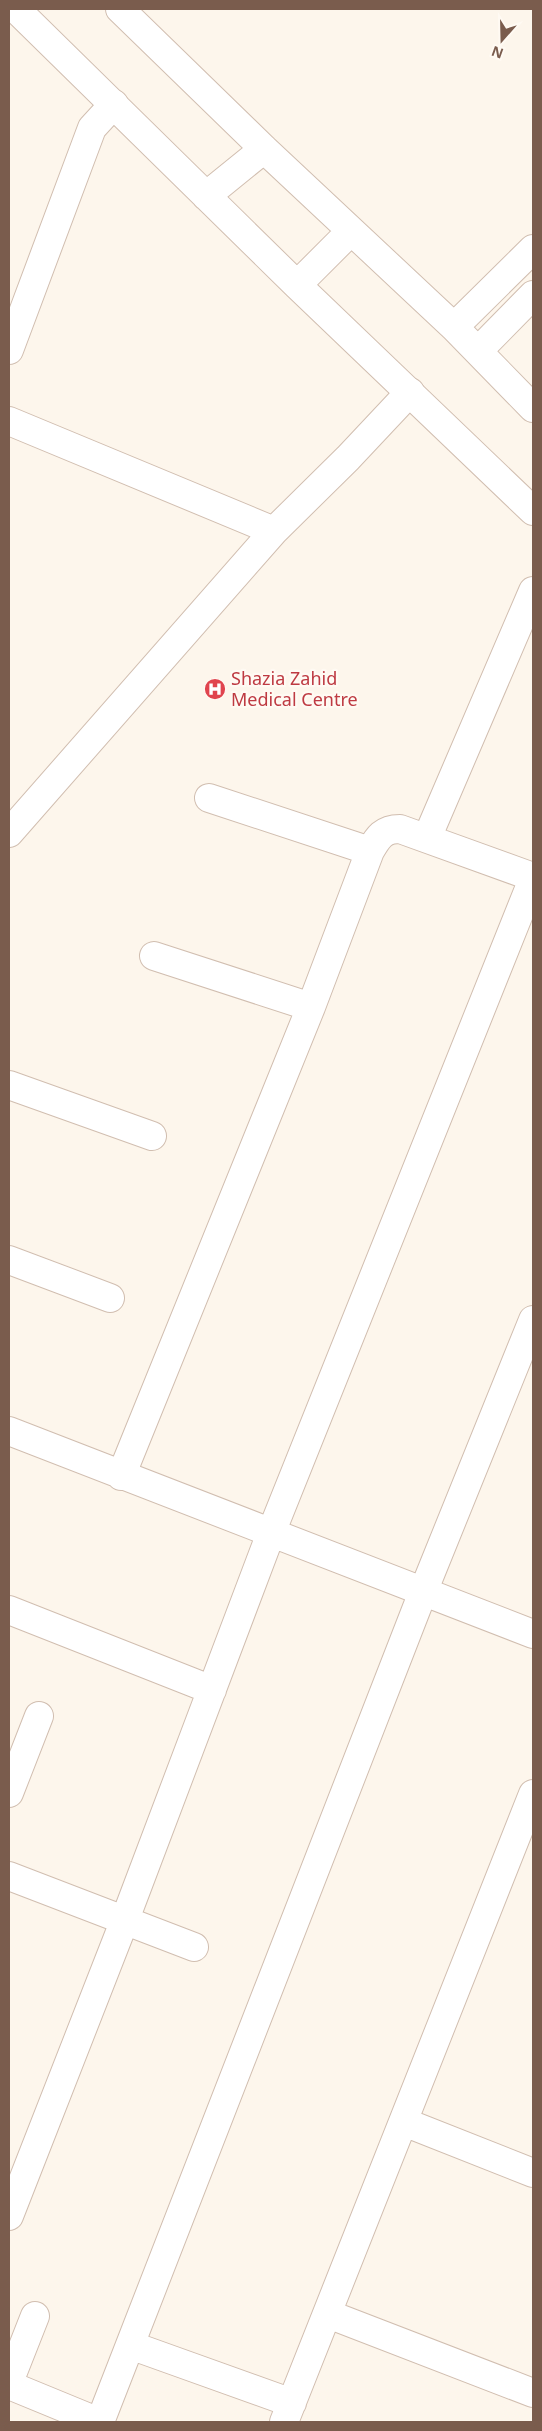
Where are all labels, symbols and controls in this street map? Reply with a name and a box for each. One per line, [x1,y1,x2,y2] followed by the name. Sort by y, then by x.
[477,15,527,65] north arrow
[489,42,506,64] text: N
[231,666,358,711] place label: Shazia Zahid Medical Centre
[203,677,227,701] hospital icon: Shazia Zahid Medical Centre

